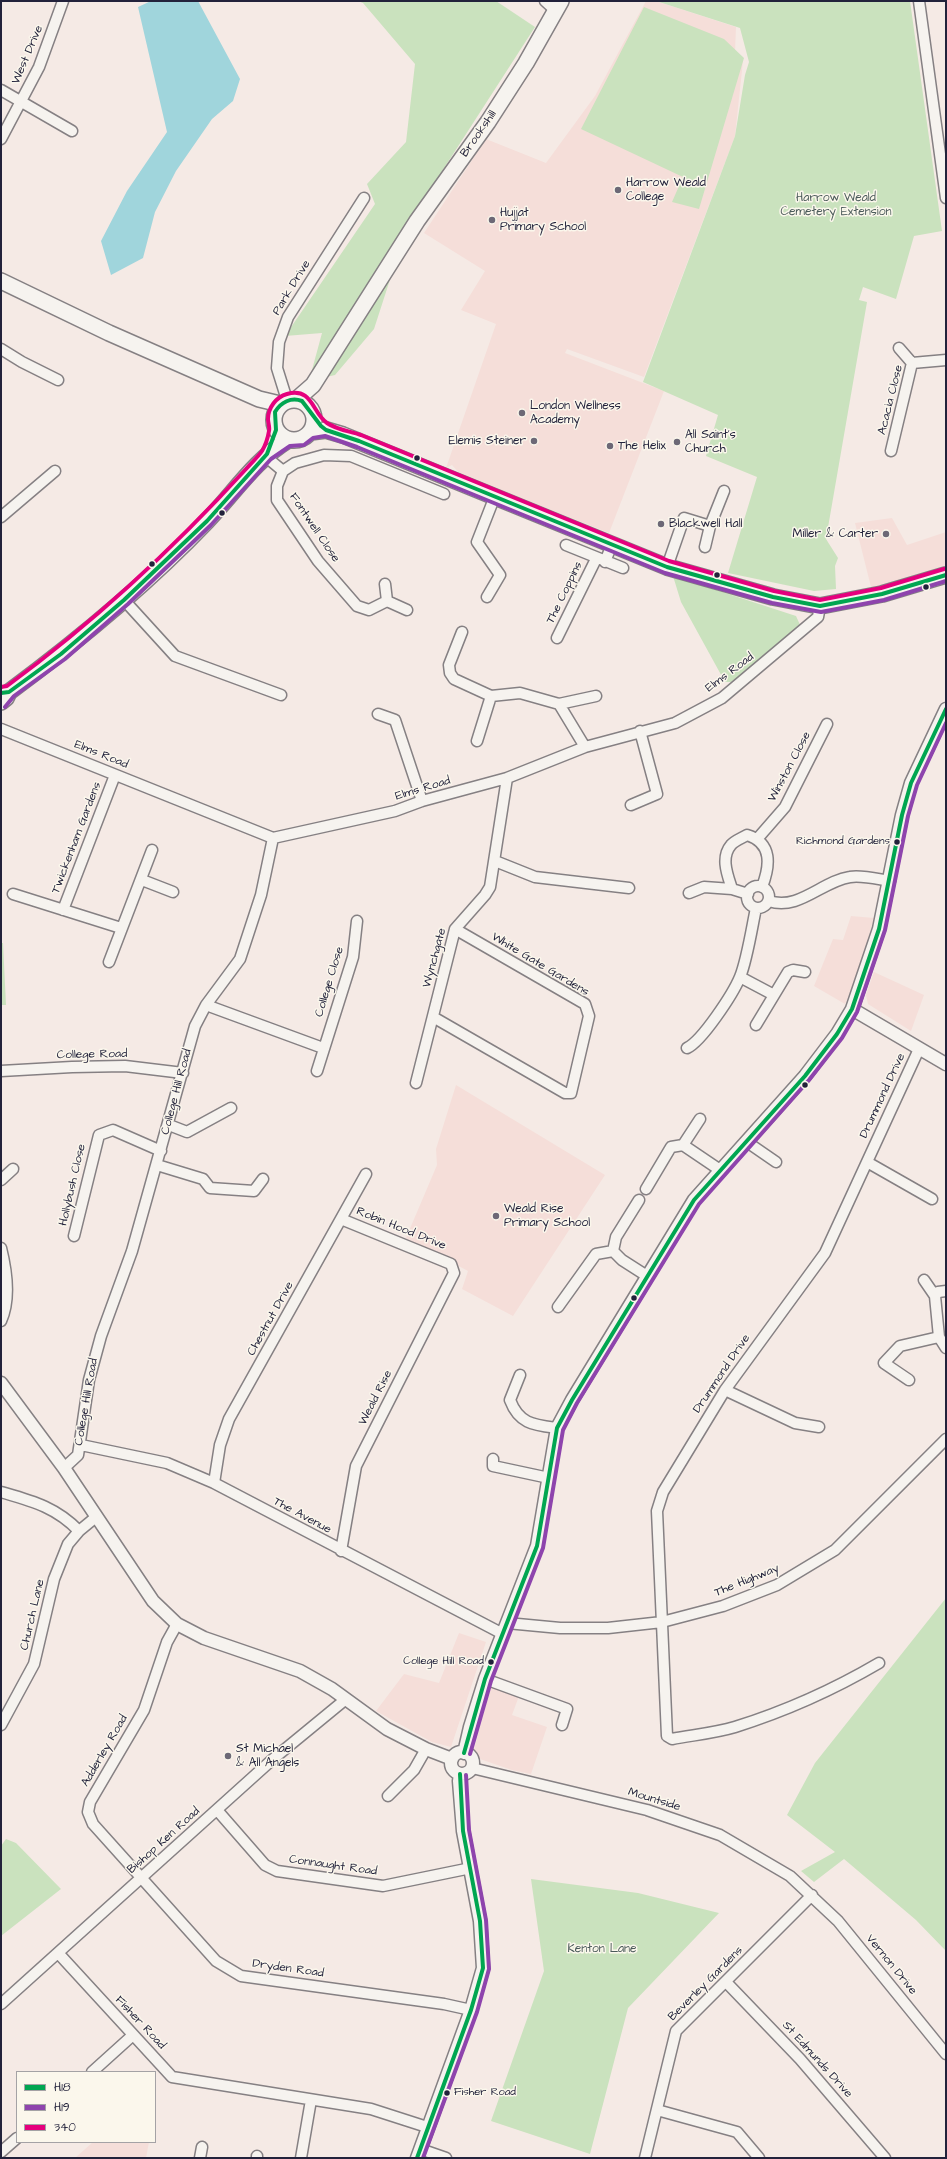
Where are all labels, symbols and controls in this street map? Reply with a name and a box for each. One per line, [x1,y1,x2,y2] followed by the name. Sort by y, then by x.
[9,23,47,87] street label: West Drive
[458,108,500,160] street label: Brookshill
[626,176,706,204] place label: Harrow Weald College
[613,185,623,195] marker: Harrow Weald College
[781,191,891,219] park label: Harrow Weald Cemetery Extension
[500,206,586,234] place label: Hujjat Primary School
[487,215,497,225] marker: Hujjat Primary School
[270,258,314,318] street label: Park Drive
[875,364,907,436] street label: Acacia Close
[530,399,621,427] place label: London Wellness Academy
[517,408,527,418] marker: London Wellness Academy
[685,428,736,456] place label: All Saint's Church
[449,434,526,448] place label: Elemis Steiner
[529,436,539,446] marker: Elemis Steiner
[672,437,682,447] marker: All Saint's Church
[618,439,666,453] place label: The Helix
[605,441,615,451] marker: The Helix
[412,453,422,463] unlabelled marker
[286,491,342,565] street label: Fontwell Close
[217,508,227,518] unlabelled marker
[669,517,742,531] place label: Blackwell Hall
[656,519,666,529] marker: Blackwell Hall
[793,527,878,541] place label: Miller & Carter
[881,529,891,539] marker: Miller & Carter
[147,559,157,569] unlabelled marker
[544,560,586,626] street label: The Coppins
[712,570,722,580] unlabelled marker
[921,582,931,592] unlabelled marker
[703,650,757,696] street label: Elms Road
[766,730,814,804] street label: Winston Close
[72,738,130,772] street label: Elms Road
[394,774,452,804] street label: Elms Road
[49,780,105,896] street label: Twickenham Gardens
[796,835,890,849] place label: Richmond Gardens
[892,837,902,847] marker: Richmond Gardens
[420,927,450,989] street label: Wynchgate
[489,930,591,1000] street label: White Gate Gardens
[312,945,348,1019] street label: College Close
[57,1047,127,1063] street label: College Road
[159,1048,195,1136] street label: College Hill Road
[857,1051,909,1141] street label: Drummond Drive
[800,1080,810,1090] unlabelled marker
[57,1143,89,1227] street label: Hollybush Close
[504,1202,590,1230] place label: Weald Rise Primary School
[354,1204,448,1254] street label: Robin Hood Drive
[491,1211,501,1221] marker: Weald Rise Primary School
[245,1279,297,1359] street label: Chestnut Drive
[629,1293,639,1303] unlabelled marker
[690,1332,754,1416] street label: Drummond Drive
[72,1357,102,1447] street label: College Hill Road
[356,1368,396,1428] street label: Weald Rise
[270,1495,334,1537] street label: The Avenue
[713,1562,781,1600] street label: The Highway
[18,1578,48,1652] street label: Church Lane
[403,1655,484,1669] place label: College Hill Road
[486,1657,496,1667] marker: College Hill Road
[79,1713,131,1789] street label: Adderley Road
[236,1742,299,1770] place label: St Michael & All Angels
[223,1751,233,1761] marker: St Michael & All Angels
[626,1785,682,1815] street label: Mountside
[125,1805,203,1877] street label: Bishop Ken Road
[288,1853,378,1879] street label: Connaught Road
[862,1932,920,1998] street label: Vernon Drive
[567,1942,637,1956] park label: Kenton Lane
[666,1944,746,2024] street label: Beverley Gardens
[251,1957,325,1981] street label: Dryden Road
[112,1993,168,2053] street label: Fisher Road
[779,2019,855,2101] street label: St Edmunds Drive
[16,2071,156,2143] legend
[54,2079,71,2096] text: H18
[454,2086,516,2100] place label: Fisher Road
[442,2088,452,2098] marker: Fisher Road
[54,2099,70,2116] text: H19
[54,2119,76,2136] text: 340

